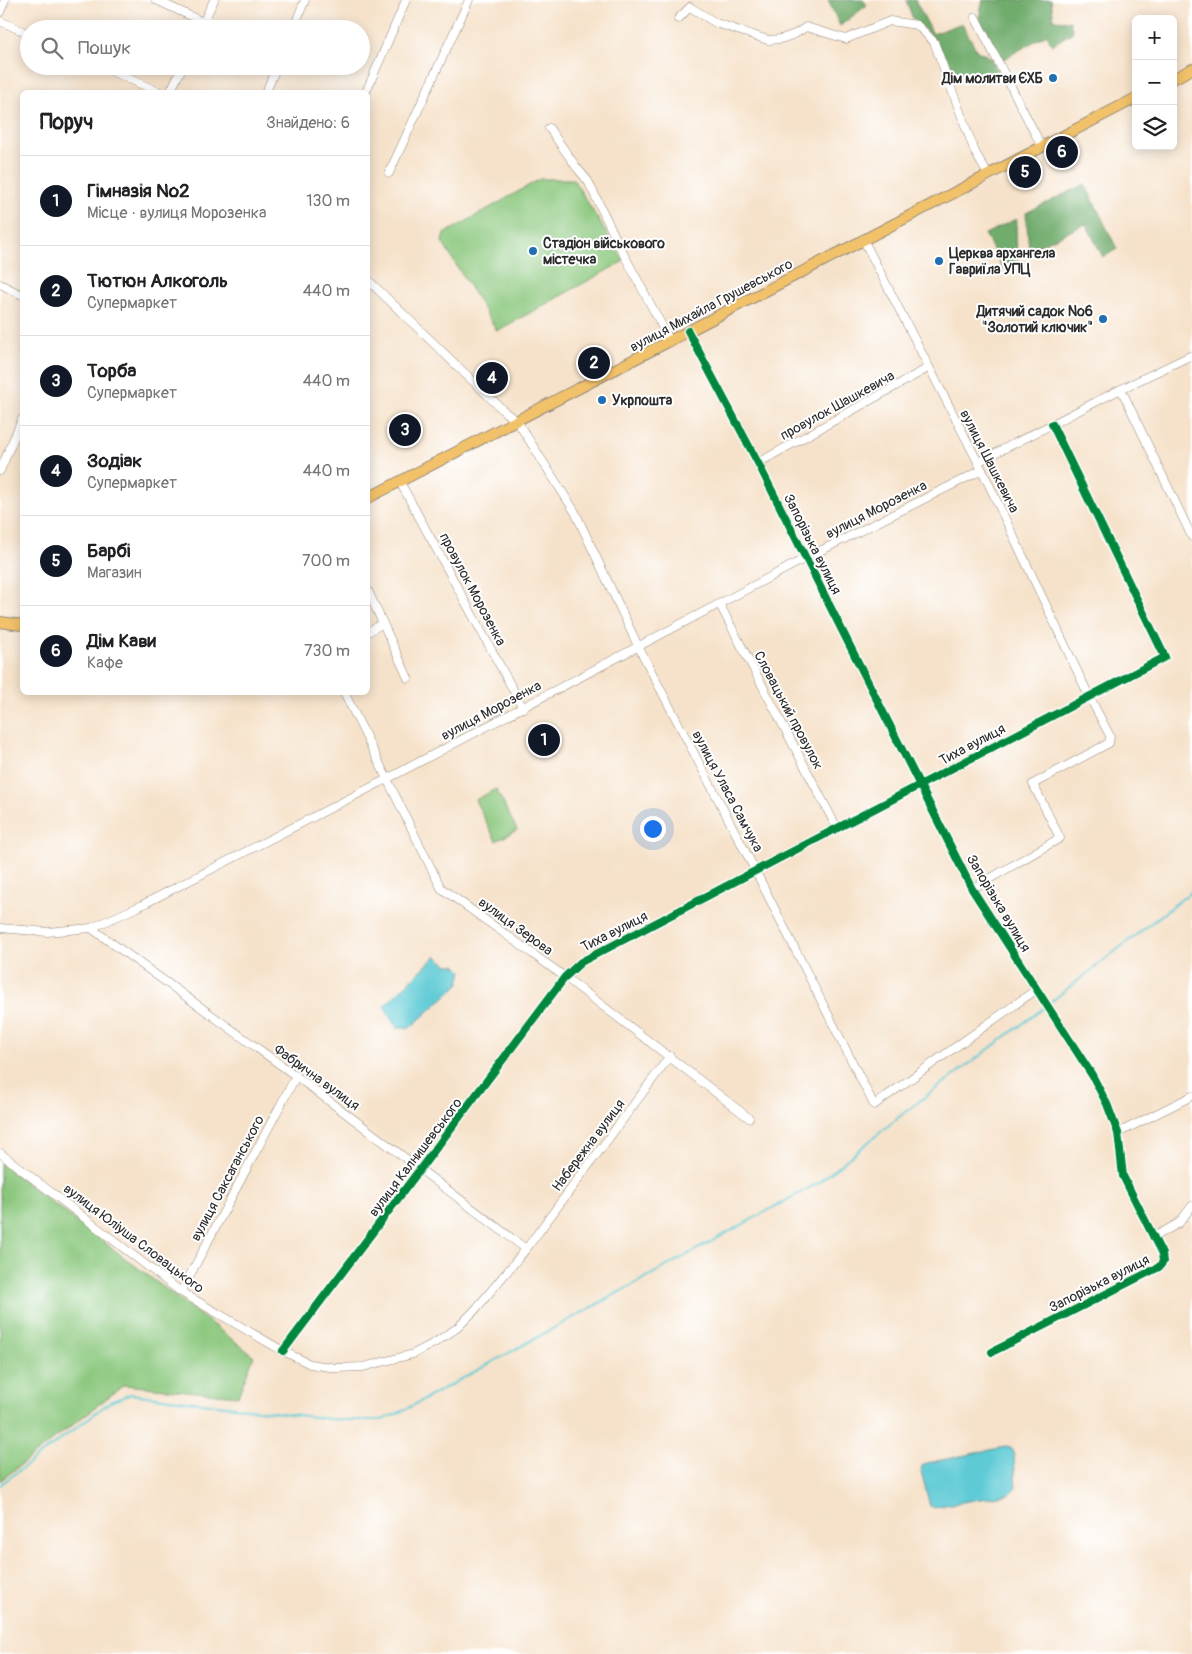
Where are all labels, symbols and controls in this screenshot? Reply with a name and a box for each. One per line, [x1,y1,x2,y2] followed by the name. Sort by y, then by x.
[1132,15,1177,150] map controls
[1132,15,1177,60] button: +
[20,20,370,75] search box
[38,34,66,62] icon: search
[78,36,131,60] text: Пошук
[1132,60,1177,105] button: −
[941,70,1043,87] place label: Дім молитви ЄХБ
[1047,72,1059,84] marker: Дім молитви ЄХБ
[1132,105,1177,150] button: layers
[40,109,93,136] text: Поруч
[266,113,350,133] text: Знайдено: 6
[1046,133,1078,171] pin: 6
[1009,153,1041,191] pin: 5
[87,179,190,203] text: Гімназія №2
[53,191,59,211] text: 1
[306,191,350,211] text: 130 m
[87,203,266,223] text: Місце · вулиця Морозенка
[543,235,665,268] place label: Стадіон військового містечка
[527,245,539,257] marker: Стадіон військового містечка
[949,245,1056,278] place label: Церква архангела Гавриїла УПЦ
[627,255,796,356] street label: вулиця Михайла Грушевського
[933,255,945,267] marker: Церква архангела Гавриїла УПЦ
[87,269,228,293] text: Тютюн Алкоголь
[52,281,60,301] text: 2
[303,281,350,301] text: 440 m
[87,293,177,313] text: Супермаркет
[976,303,1093,336] place label: Дитячий садок №6 "Золотий ключик"
[1097,313,1109,325] marker: Дитячий садок №6 "Золотий ключик"
[578,344,610,382] pin: 2
[87,359,136,383] text: Торба
[476,359,508,397] pin: 4
[777,367,897,444] street label: провулок Шашкевича
[52,371,60,391] text: 3
[303,371,350,391] text: 440 m
[87,383,177,403] text: Супермаркет
[612,392,673,409] place label: Укрпошта
[596,394,608,406] marker: Укрпошта
[956,407,1023,516] street label: вулиця Шашкевича
[389,411,421,449] pin: 3
[87,449,142,473] text: Зодіак
[51,461,61,481] text: 4
[303,461,350,481] text: 440 m
[87,473,177,493] text: Супермаркет
[823,477,930,542] street label: вулиця Морозенка
[780,491,845,597] street label: Запорізька вулиця
[436,530,509,649] street label: провулок Морозенка
[87,539,131,563] text: Барбі
[52,551,60,571] text: 5
[302,551,350,571] text: 700 m
[87,563,142,583] text: Магазин
[87,629,156,653] text: Дім Кави
[51,641,61,661] text: 6
[304,641,350,661] text: 730 m
[750,648,827,772] street label: Словацький провулок
[87,653,123,673] text: Кафе
[438,677,544,744] street label: вулиця Морозенка
[936,720,1008,769] street label: Тиха вулиця
[528,721,560,759] pin: 1
[688,728,767,855] street label: вулиця Уласа Самчука
[640,816,666,842] your location
[963,852,1034,955] street label: Запорізька вулиця
[475,894,556,959] street label: вулиця Зерова
[578,907,650,955] street label: Тиха вулиця
[271,1041,363,1114] street label: Фабрична вулиця
[365,1094,466,1220] street label: вулиця Калнишевського
[548,1096,629,1195] street label: Набережна вулиця
[187,1112,268,1244] street label: вулиця Саксаганського
[60,1180,208,1297] street label: вулиця Юліуша Словацького
[1046,1251,1152,1316] street label: Запорізька вулиця

